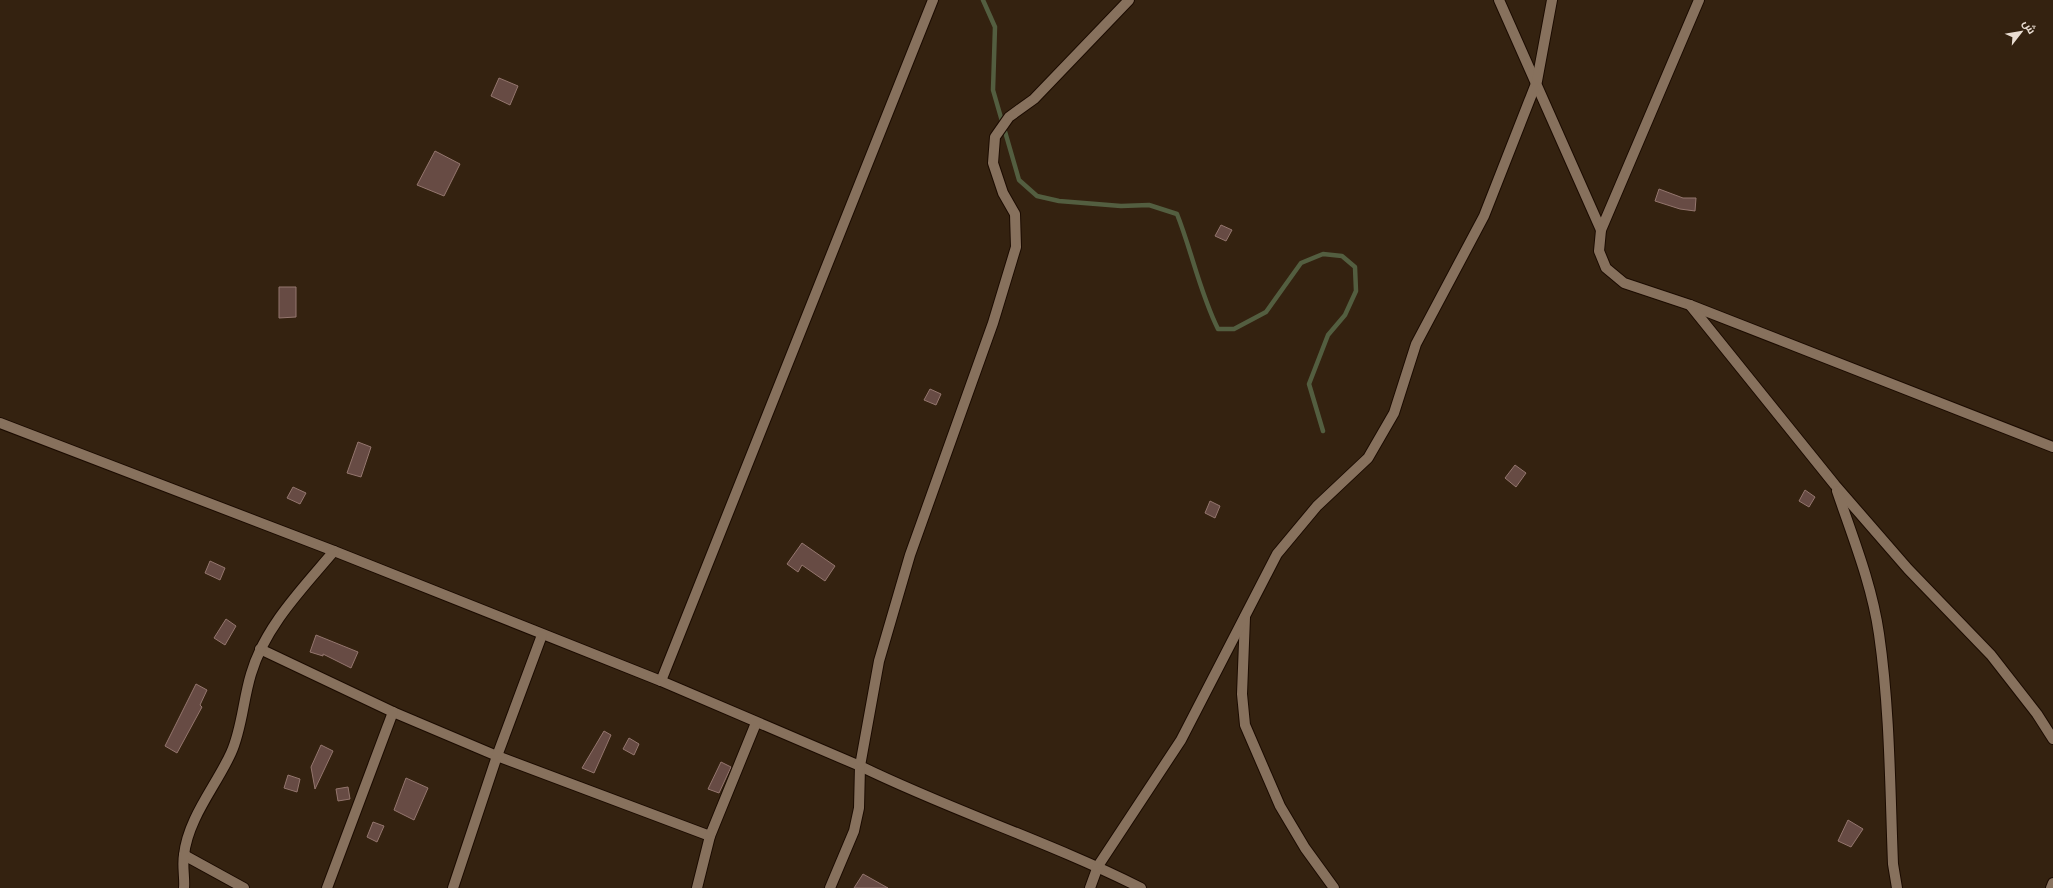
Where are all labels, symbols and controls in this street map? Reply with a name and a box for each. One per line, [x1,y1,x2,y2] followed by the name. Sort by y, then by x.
[2001,12,2041,52] north arrow
[2020,17,2040,37] text: ش

